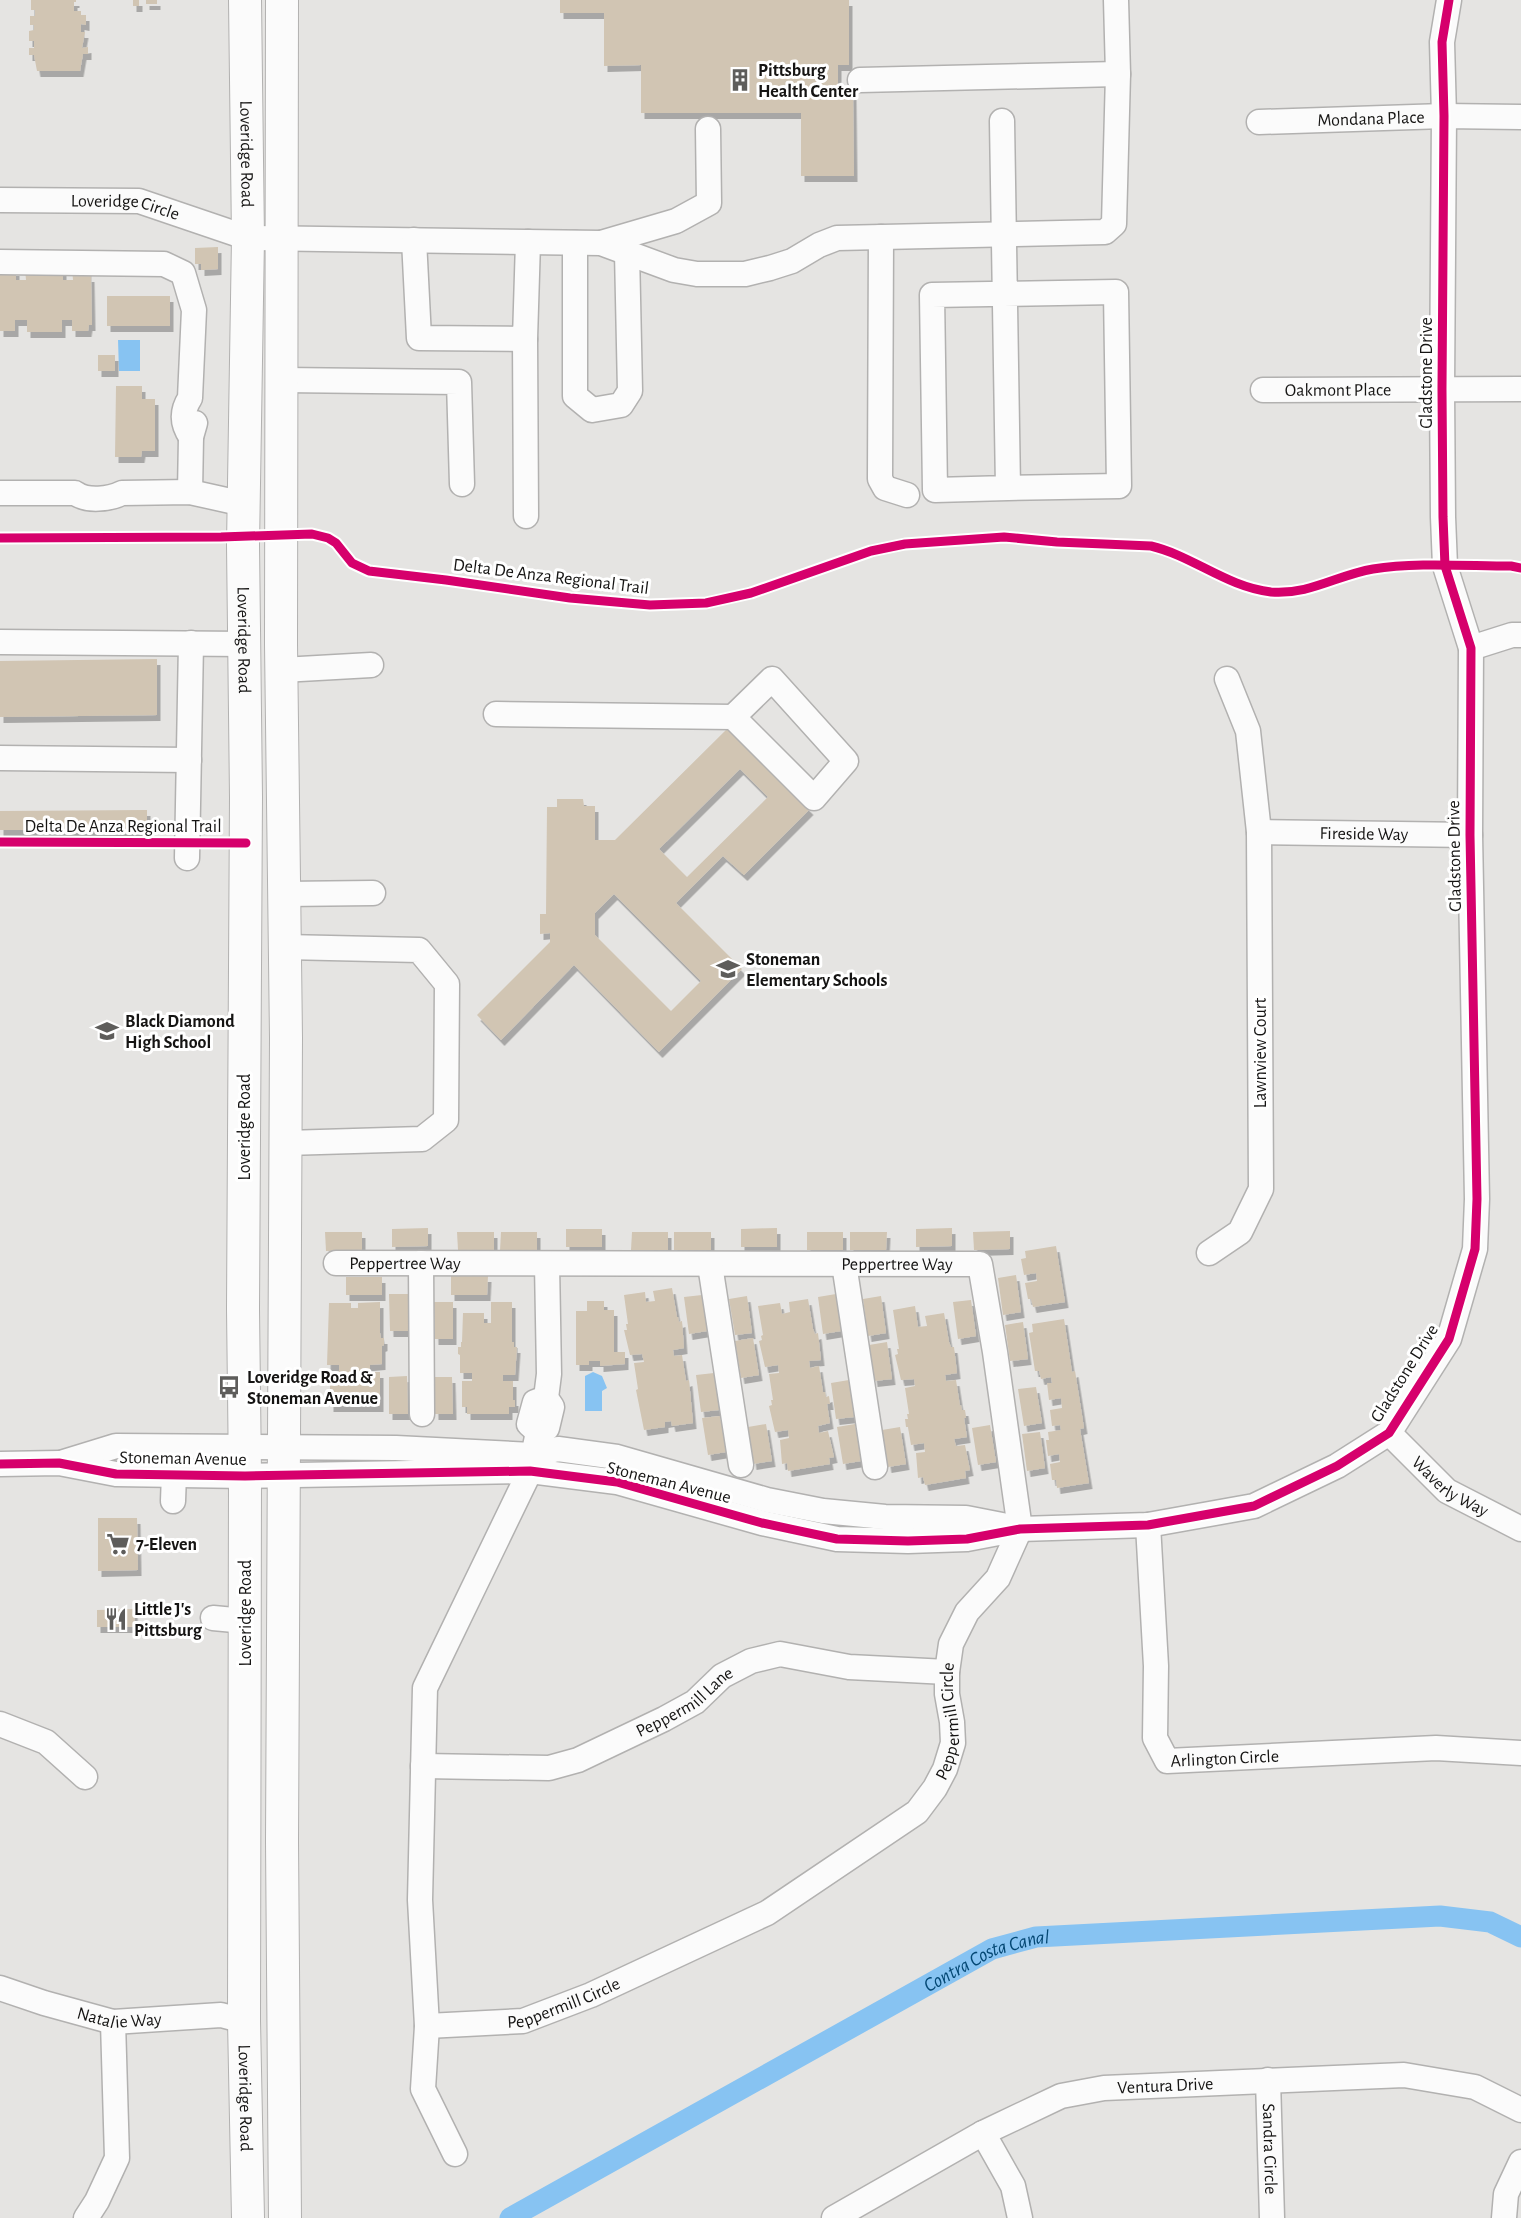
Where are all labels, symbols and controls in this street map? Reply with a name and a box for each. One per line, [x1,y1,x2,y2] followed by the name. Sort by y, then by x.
[758,62,859,101] place label: Pittsburg Health Center
[727,67,753,93] building icon: Pittsburg Health Center
[236,100,256,208] street label: Loveridge Road
[1317,109,1425,130] street label: Mondana Place
[71,193,182,224] street label: Loveridge Circle
[1418,317,1436,429] street label: Gladstone Drive
[1285,382,1391,400] street label: Oakmont Place
[452,556,650,598] street label: Delta De Anza Regional Trail
[233,586,253,694] street label: Loveridge Road
[1445,800,1465,912] street label: Gladstone Drive
[24,818,222,836] street label: Delta De Anza Regional Trail
[1319,825,1409,844] street label: Fireside Way
[746,951,888,990] place label: Stoneman Elementary Schools
[715,956,741,982] school or university icon: Stoneman Elementary Schools
[1252,998,1270,1108] street label: Lawnview Court
[125,1013,235,1052] place label: Black Diamond High School
[94,1018,120,1044] school or university icon: Black Diamond High School
[236,1074,254,1180] street label: Loveridge Road
[349,1255,461,1273] street label: Peppertree Way
[841,1256,953,1274] street label: Peppertree Way
[1368,1321,1442,1426] street label: Gladstone Drive
[247,1369,378,1408] place label: Loveridge Road & Stoneman Avenue
[216,1374,242,1400] bus stop icon: Loveridge Road & Stoneman Avenue
[119,1449,247,1469] street label: Stoneman Avenue
[1408,1453,1491,1521] street label: Waverly Way
[605,1459,733,1507] street label: Stoneman Avenue
[105,1531,131,1557] supermarket icon: 7-Eleven
[136,1536,197,1554] place label: 7-Eleven
[237,1560,255,1666] street label: Loveridge Road
[134,1601,203,1640] place label: Little J's Pittsburg
[103,1606,129,1632] restaurant icon: Little J's Pittsburg
[933,1661,963,1783] street label: Peppermill Circle
[633,1664,736,1741] street label: Peppermill Lane
[1170,1748,1280,1771] street label: Arlington Circle
[920,1927,1050,1996] water label: Contra Costa Canal
[507,1975,623,2032] street label: Peppermill Circle
[75,2005,162,2032] street label: Natalie Way
[234,2044,255,2152] street label: Loveridge Road
[1117,2075,1214,2097] street label: Ventura Drive
[1259,2103,1279,2195] street label: Sandra Circle

